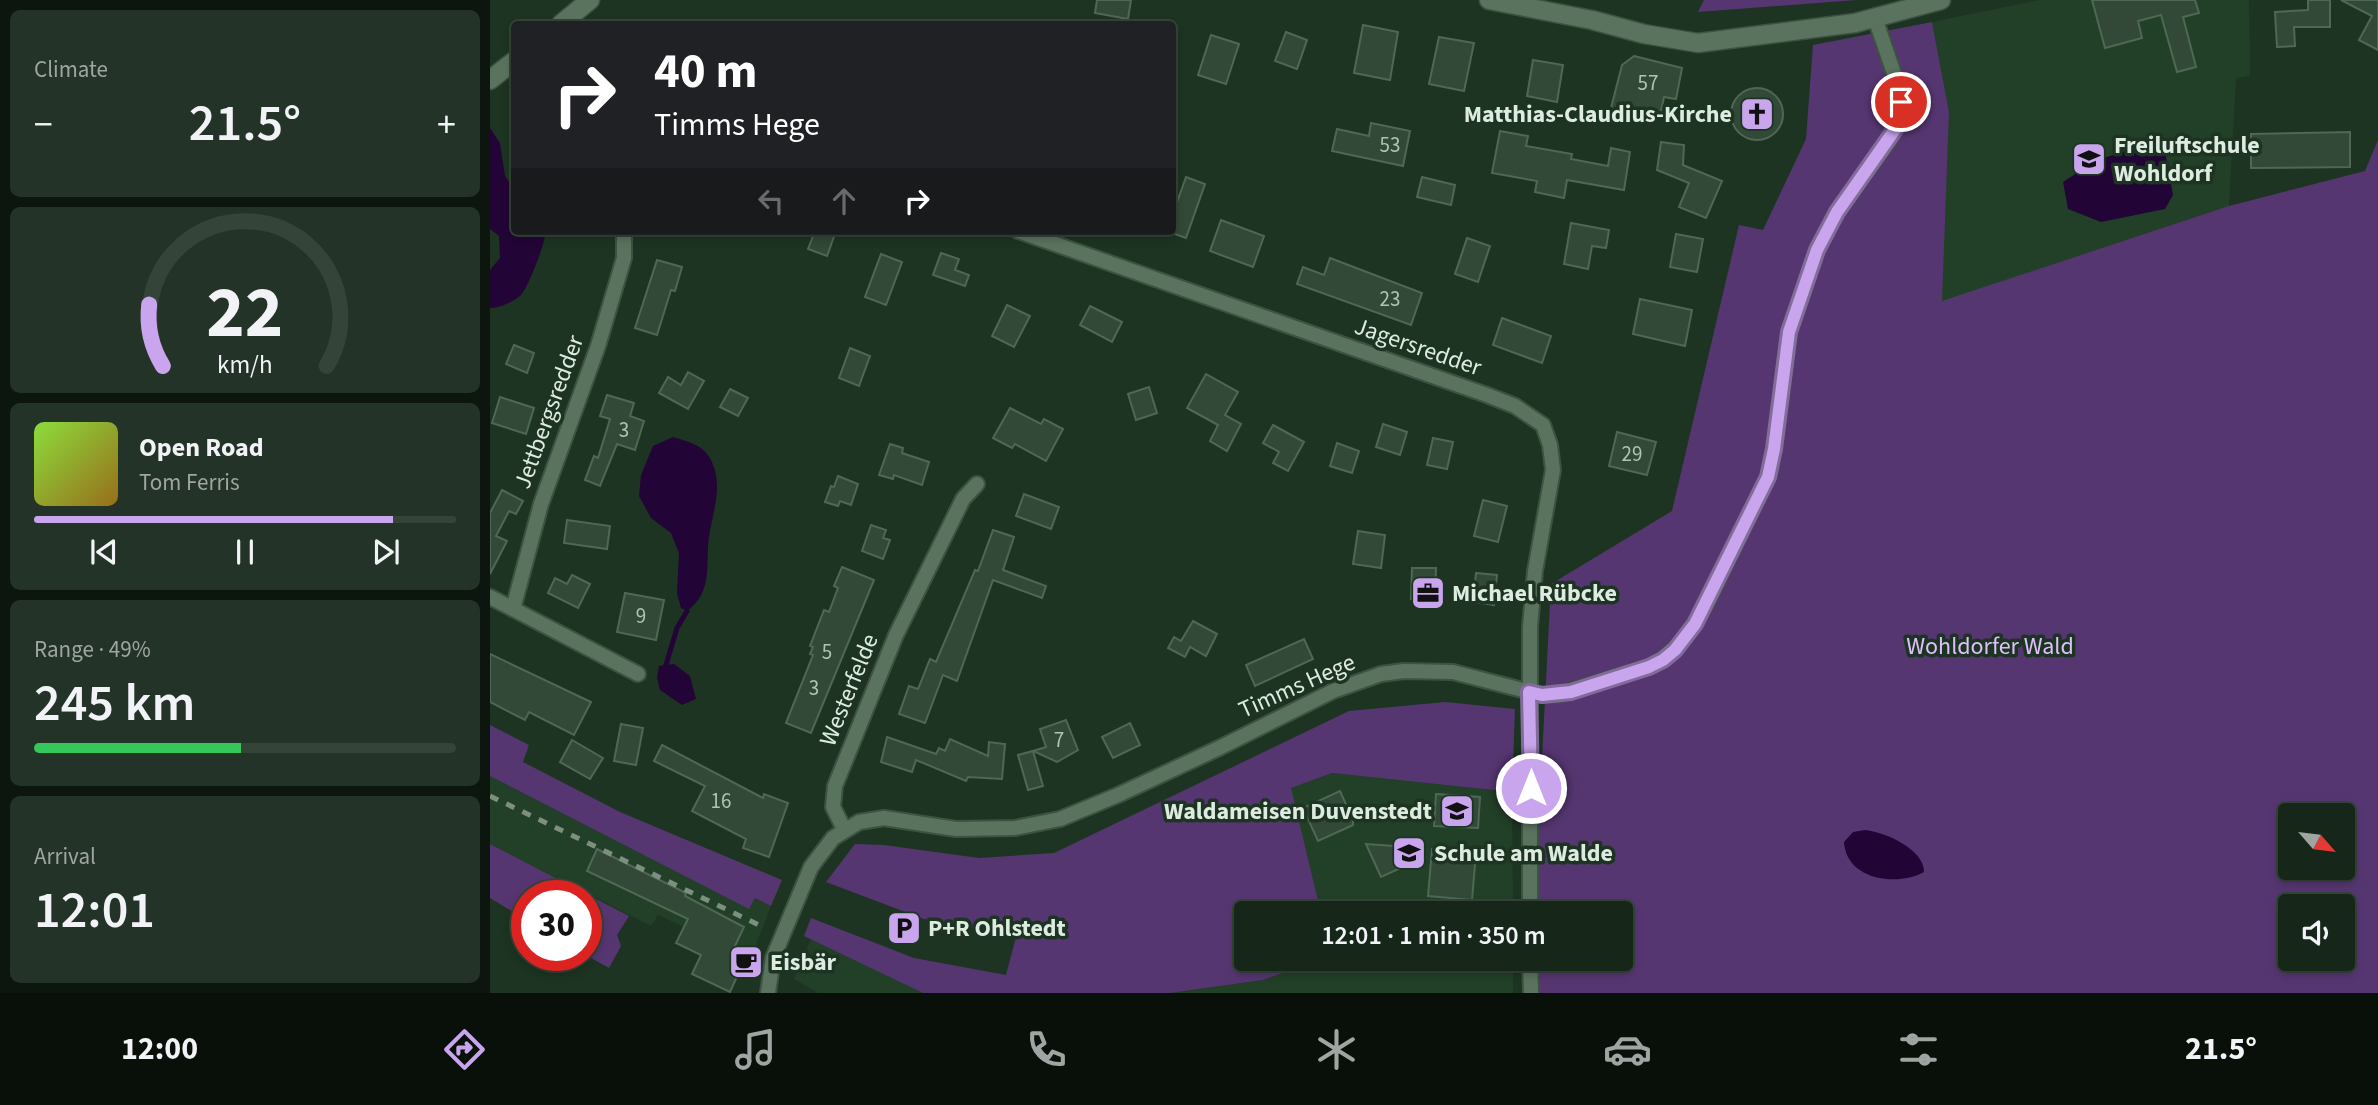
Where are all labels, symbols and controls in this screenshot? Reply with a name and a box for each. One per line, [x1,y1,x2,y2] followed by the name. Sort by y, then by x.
[654,37,758,107] text: 40 m
[539,49,630,140] icon: right
[34,53,108,86] text: Climate
[1638,68,1658,98] house number: 57
[1871,72,1931,132] pin
[1882,83,1920,121] icon: arrive
[189,87,301,161] text: 21.5°
[1738,95,1776,133] church icon: Matthias-Claudius-Kirche
[1464,97,1732,132] place label: Matthias-Claudius-Kirche
[34,98,53,152] text: −
[437,98,456,152] text: +
[654,102,820,148] text: Timms Hege
[2114,128,2260,191] place label: Freiluftschule Wohldorf
[1380,130,1400,160] house number: 53
[2070,140,2108,178] school or university icon: Freiluftschule Wohldorf
[752,182,790,220] icon: left
[825,182,863,220] icon: ahead
[898,182,936,220] icon: right
[207,261,283,365] text: 22
[1380,284,1400,314] house number: 23
[1350,309,1487,385] street label: Jagersredder
[505,330,593,494] street label: Jettbergsredder
[217,347,273,383] text: km/h
[619,415,629,445] house number: 3
[139,429,264,466] text: Open Road
[1622,439,1642,469] house number: 29
[139,466,240,499] text: Tom Ferris
[85,533,123,571] icon: previous
[226,533,264,571] icon: pause
[367,533,405,571] icon: next
[1409,574,1447,612] office icon: Michael Rübcke
[1452,576,1617,611] place label: Michael Rübcke
[636,601,646,631] house number: 9
[811,629,887,751] street label: Westerfelde
[1906,629,2074,664] park label: Wohldorfer Wald
[34,633,151,666] text: Range · 49%
[822,637,832,667] house number: 5
[1233,645,1361,727] street label: Timms Hege
[34,667,195,741] text: 245 km
[809,673,819,703] house number: 3
[1054,725,1064,755] house number: 7
[1494,751,1568,825] position arrow
[711,786,731,816] house number: 16
[1438,792,1476,830] school or university icon: Waldameisen Duvenstedt
[1164,794,1432,829] place label: Waldameisen Duvenstedt
[2278,803,2356,880] north arrow
[2278,803,2355,971] map controls
[1390,834,1428,872] school or university icon: Schule am Walde
[1434,836,1613,871] place label: Schule am Walde
[34,840,96,873] text: Arrival
[34,874,155,948] text: 12:01
[511,880,602,971] speed limit sign: 30
[2278,894,2355,971] button: sound
[885,909,923,947] parking icon: P+R Ohlstedt
[928,911,1066,946] place label: P+R Ohlstedt
[1321,917,1546,954] text: 12:01 · 1 min · 350 m
[727,943,765,981] cafe icon: Eisbär
[770,945,837,980] place label: Eisbär
[440,1025,489,1074] icon: directions
[731,1025,780,1074] icon: music
[1022,1025,1071,1074] icon: phone
[1312,1025,1361,1074] icon: climate
[1603,1025,1652,1074] icon: car
[1894,1025,1943,1074] icon: filters
[121,1026,198,1072] text: 12:00
[2185,1026,2257,1072] text: 21.5°

